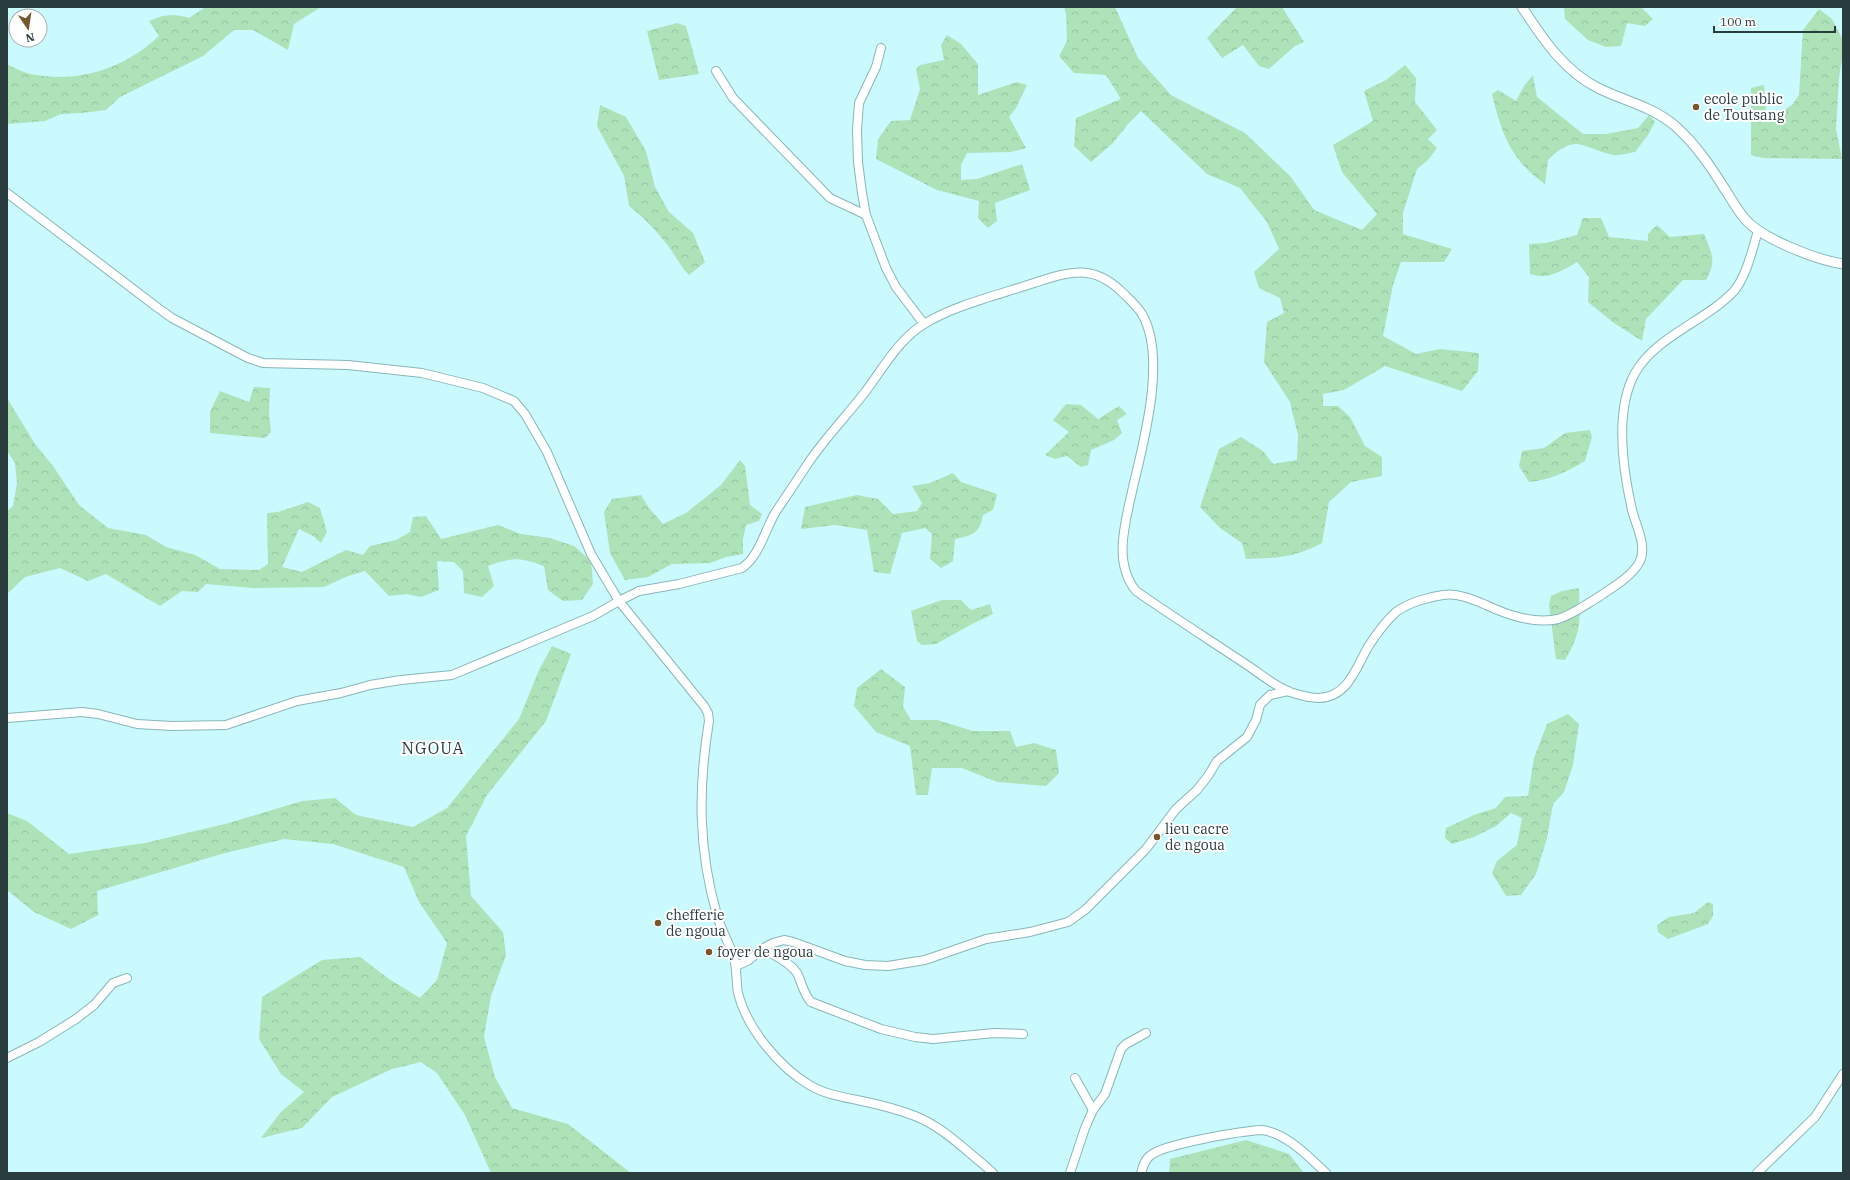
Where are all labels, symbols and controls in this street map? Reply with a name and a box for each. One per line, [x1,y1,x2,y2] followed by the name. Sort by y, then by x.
[8,8,48,48] north arrow
[1714,8,1835,34] scale bar
[1720,14,1756,29] text: 100 m
[24,30,36,46] text: N
[1704,90,1785,124] place label: ecole public de Toutsang
[1691,102,1701,112] marker: ecole public de Toutsang
[401,738,465,758] district label: NGOUA
[1165,820,1229,854] place label: lieu cacre de ngoua
[1152,832,1162,842] marker: lieu cacre de ngoua
[666,906,726,940] place label: chefferie de ngoua
[653,918,663,928] marker: chefferie de ngoua
[717,943,814,961] place label: foyer de ngoua
[704,947,714,957] marker: foyer de ngoua

